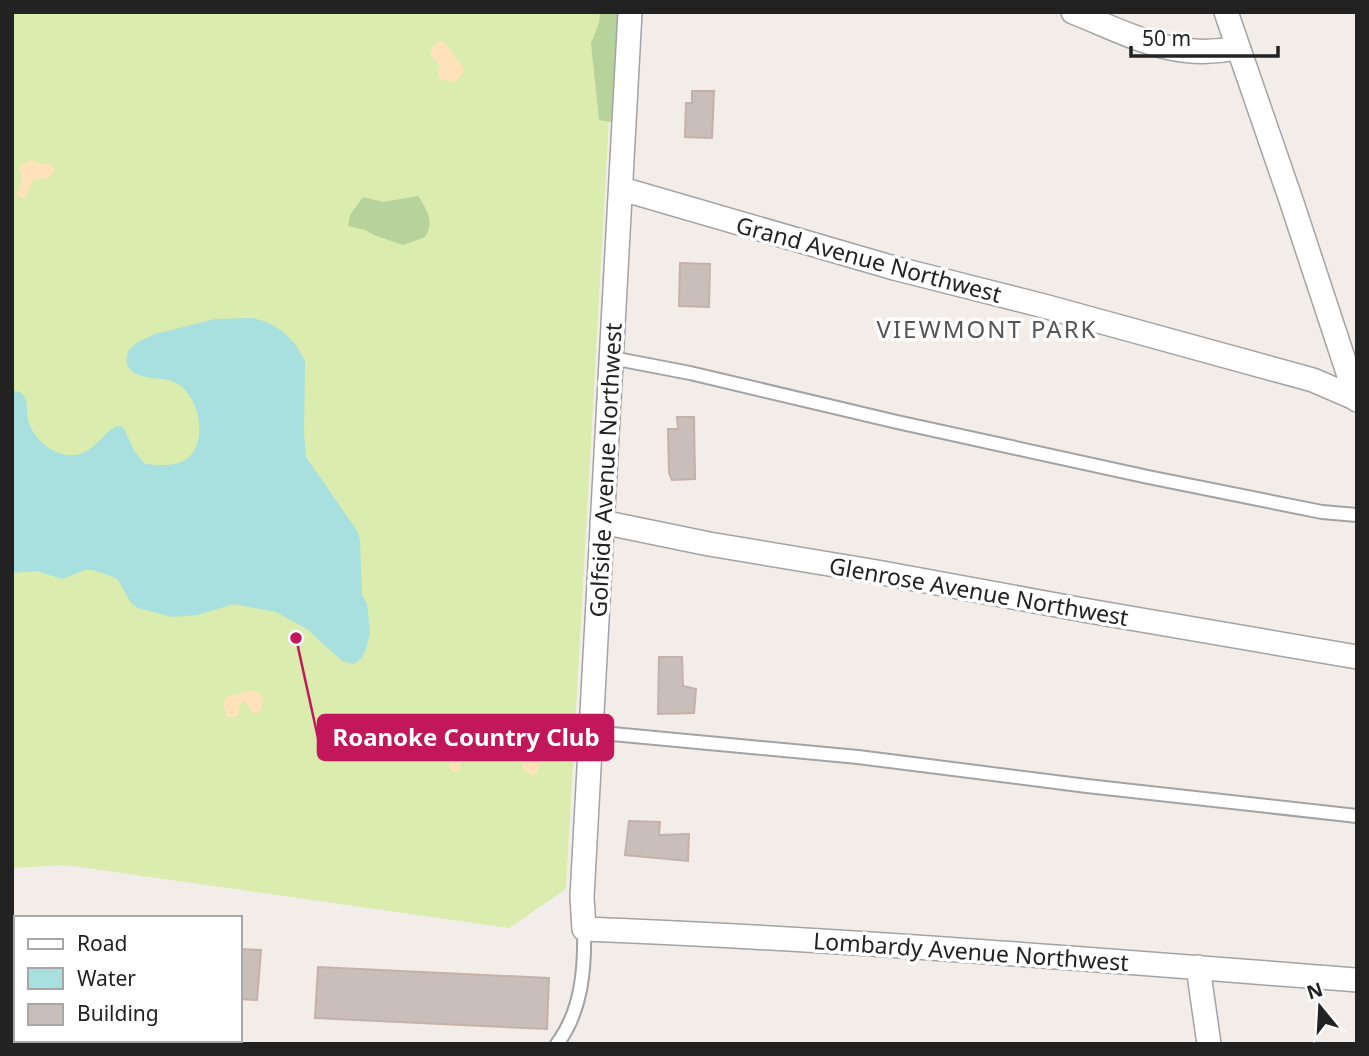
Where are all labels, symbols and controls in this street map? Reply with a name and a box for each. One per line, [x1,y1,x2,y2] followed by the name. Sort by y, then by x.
[1131,14,1278,58] scale bar
[1142,24,1191,52] text: 50 m
[733,208,1005,310] street label: Grand Avenue Northwest
[877,312,1097,345] district label: VIEWMONT PARK
[581,322,629,618] street label: Golfside Avenue Northwest
[827,549,1131,633] street label: Glenrose Avenue Northwest
[318,715,613,760] callout: Roanoke Country Club
[332,720,600,753] text: Roanoke Country Club
[14,916,242,1042] legend
[812,924,1130,978] street label: Lombardy Avenue Northwest
[77,929,127,957] text: Road
[77,964,136,992] text: Water
[1285,972,1355,1042] north arrow
[1303,976,1326,1006] text: N
[77,999,159,1027] text: Building

